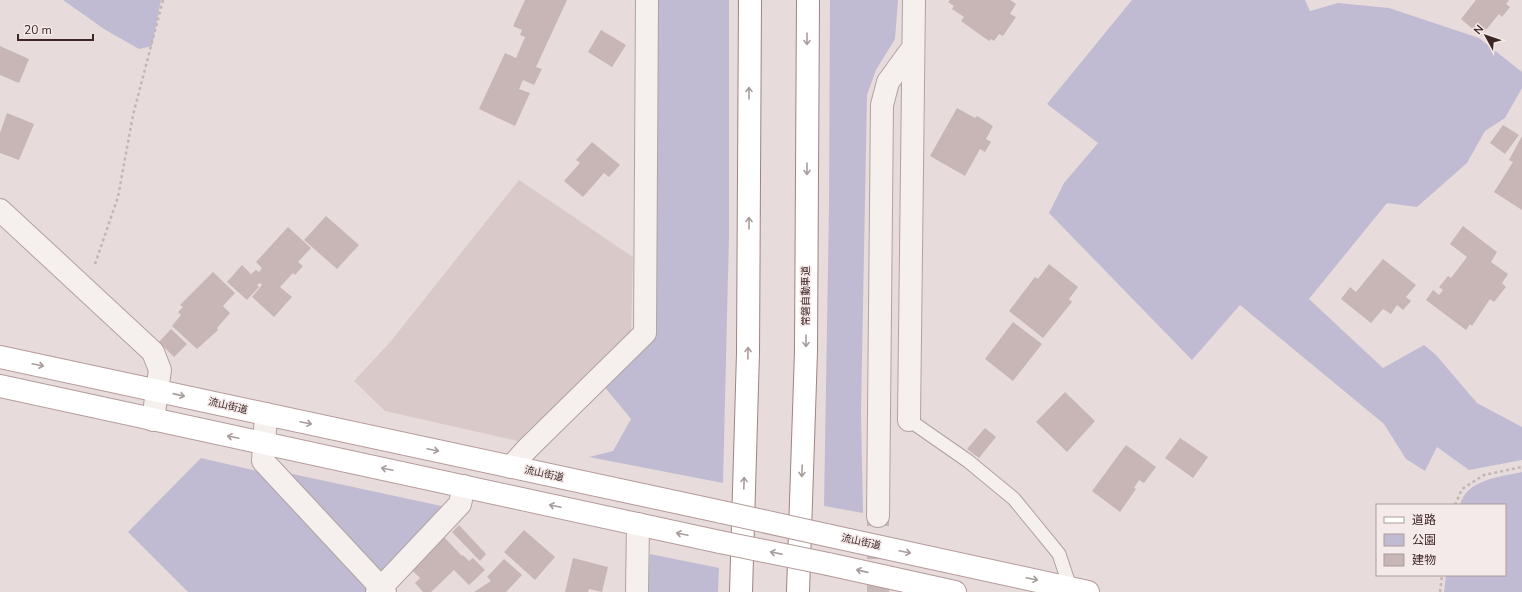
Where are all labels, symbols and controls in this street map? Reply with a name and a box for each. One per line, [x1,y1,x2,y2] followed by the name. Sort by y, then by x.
[18,16,93,42] scale bar
[1466,16,1506,56] north arrow
[24,22,52,38] text: 20 m
[1470,22,1487,38] text: N
[803,32,811,45] one-way arrow
[745,87,753,100] one-way arrow
[803,162,811,175] one-way arrow
[745,217,753,230] one-way arrow
[799,266,813,326] street label: 常磐自動車道
[802,334,810,347] one-way arrow
[744,347,752,360] one-way arrow
[31,362,44,370] one-way arrow
[172,391,185,399] one-way arrow
[207,395,249,417] street label: 流山街道
[299,419,312,427] one-way arrow
[226,432,239,440] one-way arrow
[426,447,439,455] one-way arrow
[523,463,565,485] street label: 流山街道
[798,464,806,477] one-way arrow
[381,465,394,473] one-way arrow
[740,477,748,490] one-way arrow
[549,502,562,509] one-way arrow
[1376,504,1506,576] legend
[1412,512,1436,528] text: 道路
[676,529,689,537] one-way arrow
[840,531,882,553] street label: 流山街道
[1412,532,1436,548] text: 公園
[898,548,911,556] one-way arrow
[770,549,783,557] one-way arrow
[1412,552,1436,568] text: 建物
[856,567,869,575] one-way arrow
[1025,576,1038,584] one-way arrow

